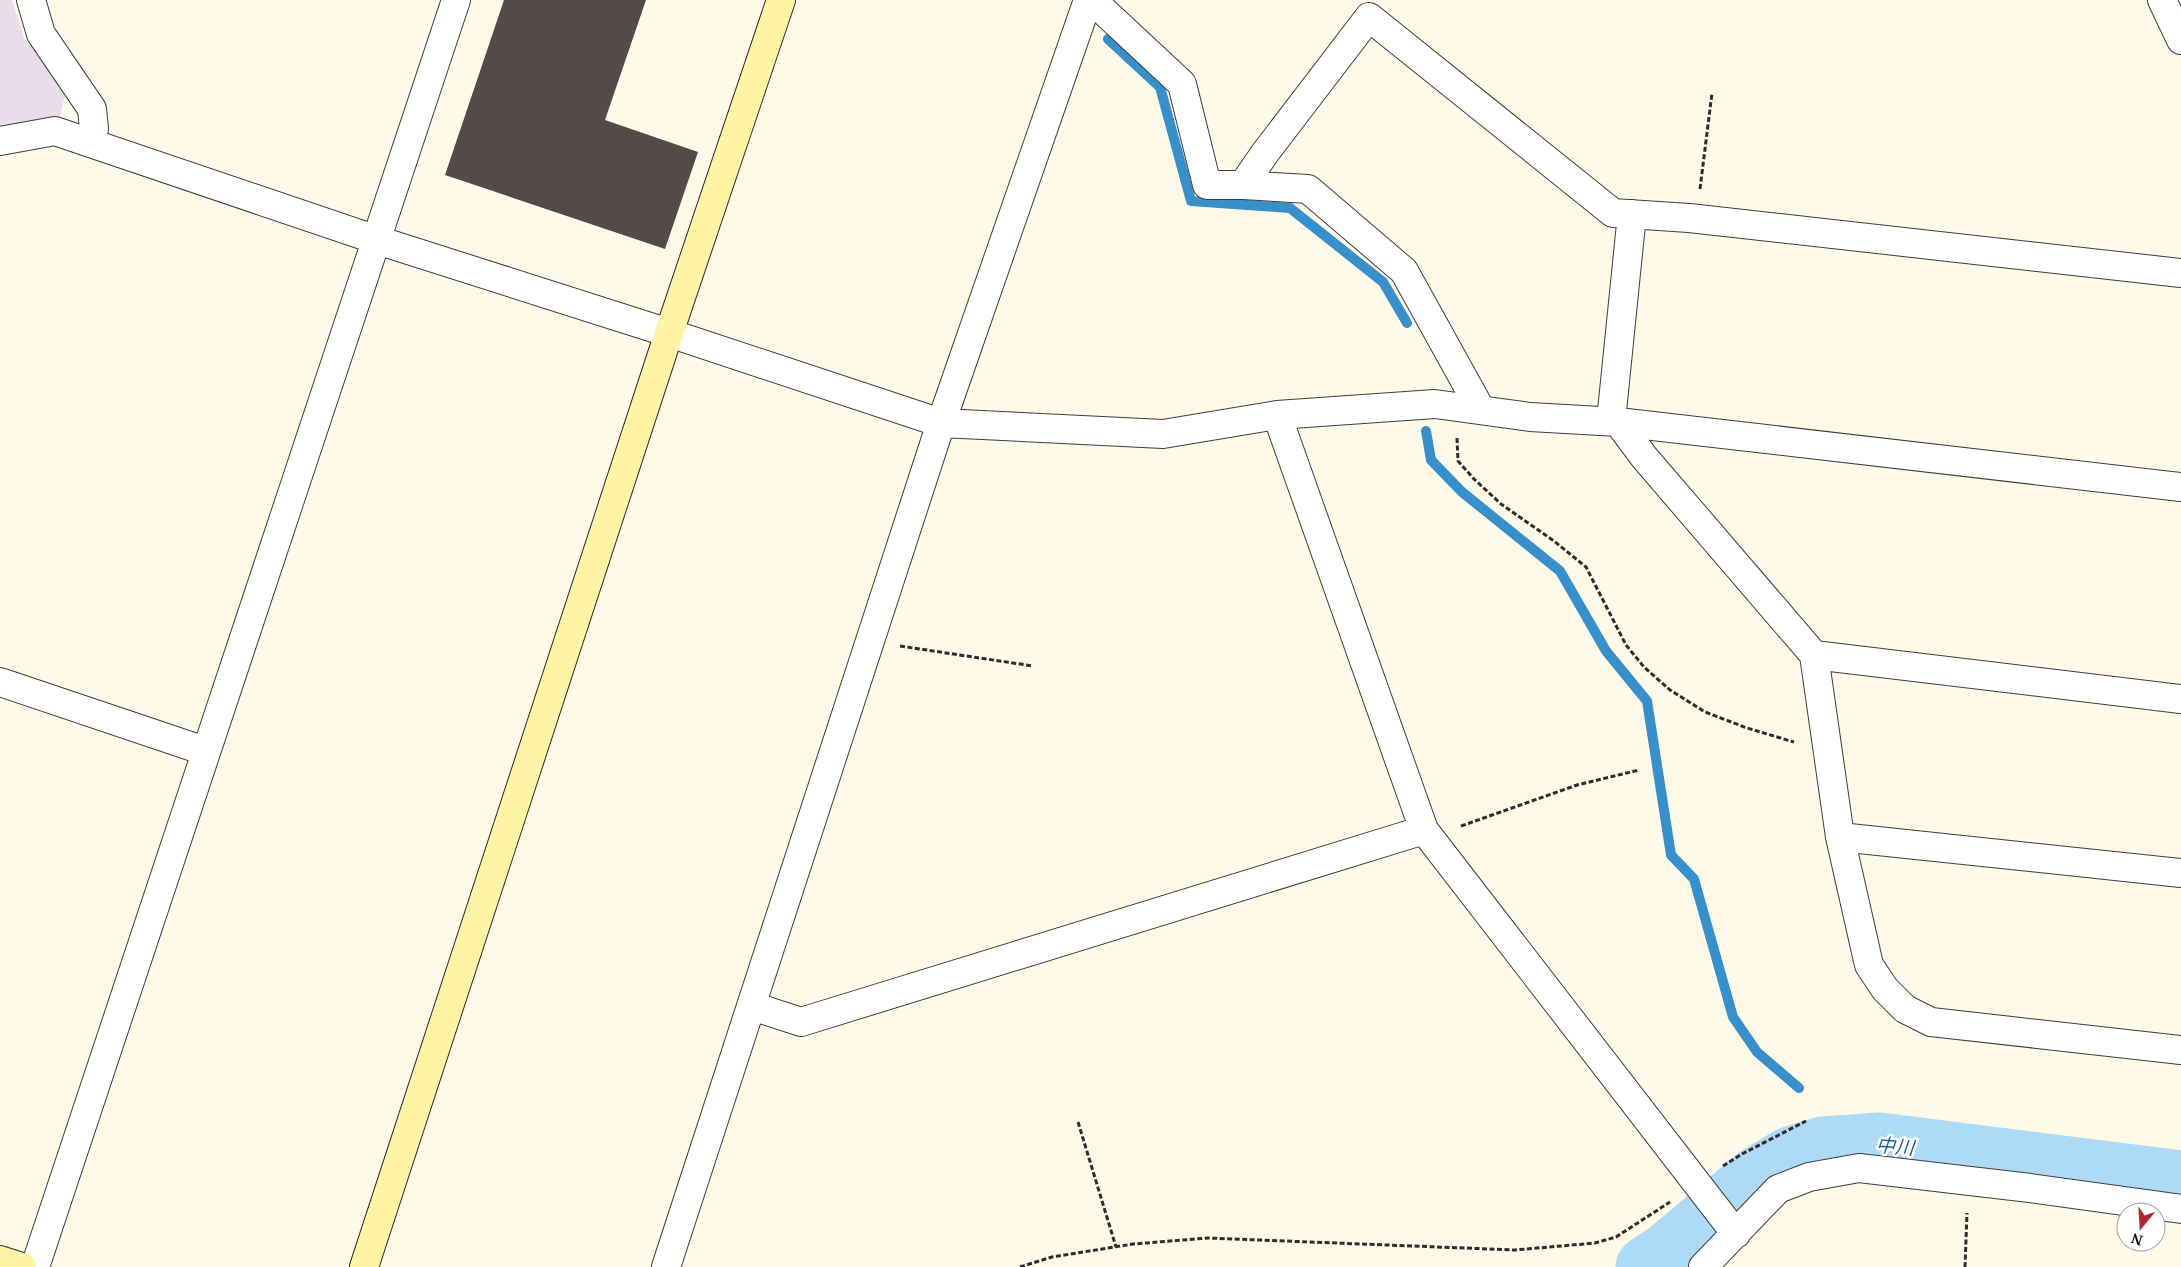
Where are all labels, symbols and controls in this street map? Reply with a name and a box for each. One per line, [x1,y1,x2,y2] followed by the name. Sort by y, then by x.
[1875,1131,1917,1161] water label: 中川
[2116,1202,2166,1252] north arrow
[2129,1229,2145,1251] text: N

